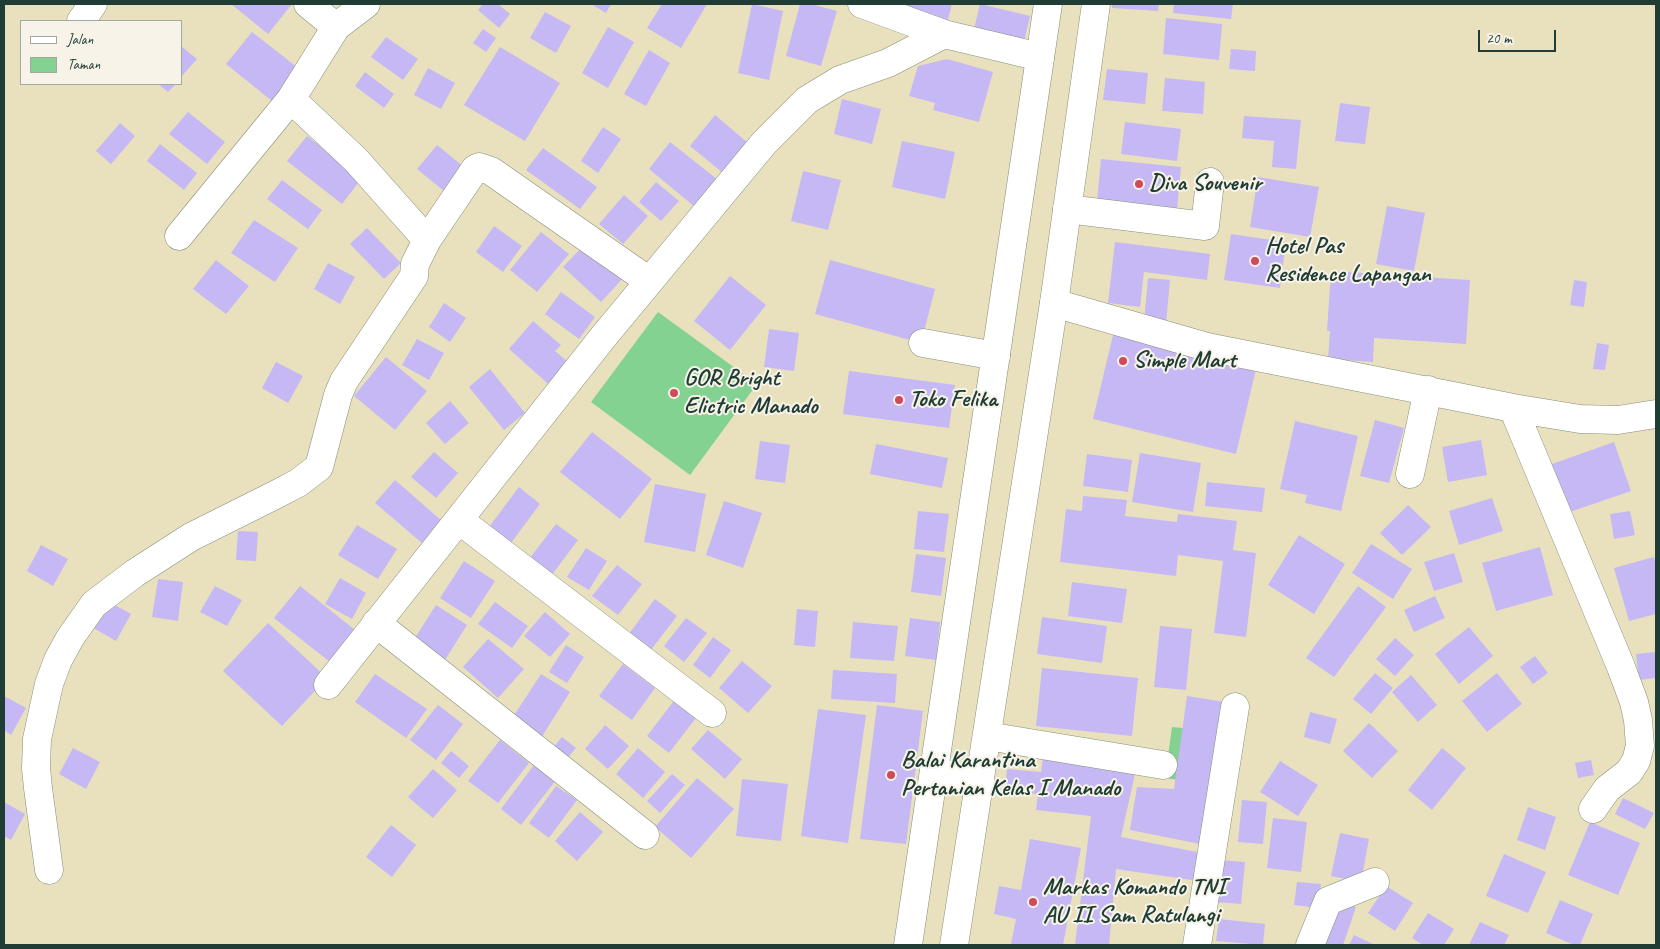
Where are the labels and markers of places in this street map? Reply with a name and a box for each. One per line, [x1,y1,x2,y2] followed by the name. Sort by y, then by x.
[1149,170,1262,198] place label: Diva Souvenir
[1133,178,1145,190] marker: Diva Souvenir
[1265,233,1431,289] place label: Hotel Pas Residence Lapangan
[1249,255,1261,267] marker: Hotel Pas Residence Lapangan
[1133,347,1236,375] place label: Simple Mart
[1117,355,1129,367] marker: Simple Mart
[684,365,818,421] place label: GOR Bright Elictric Manado
[909,386,997,414] place label: Toko Felika
[668,387,680,399] marker: GOR Bright Elictric Manado
[893,394,905,406] marker: Toko Felika
[901,747,1120,803] place label: Balai Karantina Pertanian Kelas I Manado
[885,769,897,781] marker: Balai Karantina Pertanian Kelas I Manado
[1043,874,1226,930] place label: Markas Komando TNI AU II Sam Ratulangi
[1027,896,1039,908] marker: Markas Komando TNI AU II Sam Ratulangi

